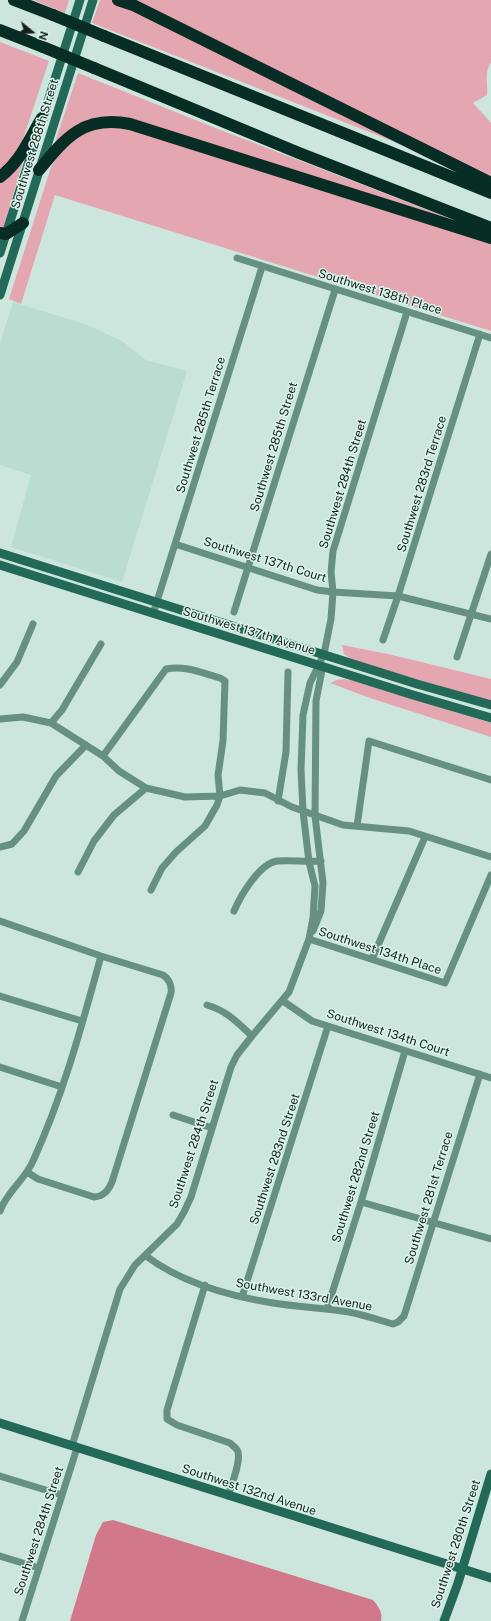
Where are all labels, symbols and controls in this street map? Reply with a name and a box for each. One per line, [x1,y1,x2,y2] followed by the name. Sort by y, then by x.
[12,12,52,52] north arrow
[36,30,50,42] text: N
[8,77,62,211] street label: Southwest 288th Street
[316,266,444,318] street label: Southwest 138th Place
[173,355,229,495] street label: Southwest 285th Terrace
[247,380,301,514] street label: Southwest 285th Street
[394,414,450,554] street label: Southwest 283rd Terrace
[316,418,370,550] street label: Southwest 284th Street
[202,534,328,586] street label: Southwest 137th Court
[181,604,317,658] street label: Southwest 137th Avenue
[317,924,443,978] street label: Southwest 134th Place
[325,1006,451,1060] street label: Southwest 134th Court
[166,1078,222,1210] street label: Southwest 284th Street
[247,1092,303,1226] street label: Southwest 283nd Street
[329,1109,383,1245] street label: Southwest 282nd Street
[402,1130,456,1266] street label: Southwest 281st Terrace
[235,1276,373,1314] street label: Southwest 133rd Avenue
[180,1461,318,1519] street label: Southwest 132nd Avenue
[11,1465,67,1597] street label: Southwest 284th Street
[428,1478,484,1610] street label: Southwest 280th Street

